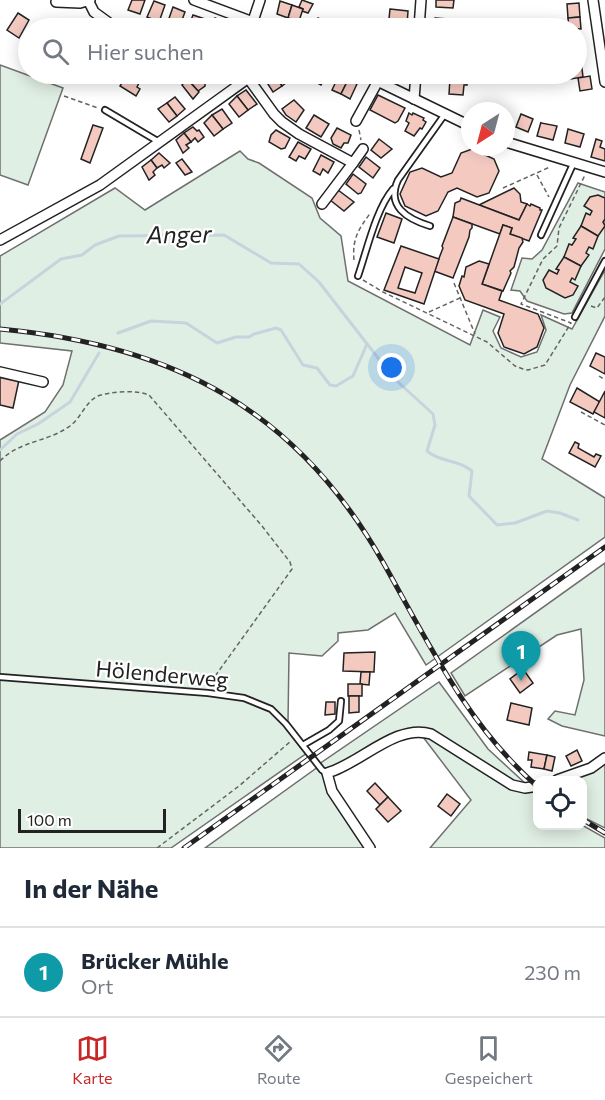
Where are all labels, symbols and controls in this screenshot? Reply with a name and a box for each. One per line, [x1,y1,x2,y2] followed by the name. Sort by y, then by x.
[18,18,587,84] search box
[39,35,72,68] icon: search
[87,38,204,65] text: Hier suchen
[461,102,515,156] north arrow
[145,218,213,249] water label: Anger
[377,353,406,382] your location
[502,632,540,681] pin: 1
[94,654,230,693] street label: Hölenderweg
[533,776,587,830] map controls
[533,776,587,830] button: locate
[18,806,166,834] scale bar
[27,810,72,829] text: 100 m
[24,872,159,903] text: In der Nähe
[81,947,229,974] text: Brücker Mühle
[39,960,48,984] text: 1
[524,960,581,984] text: 230 m
[81,974,114,998] text: Ort
[72,1032,113,1087] tab: Karte
[257,1032,301,1087] tab: Route
[445,1032,533,1087] tab: Gespeichert

